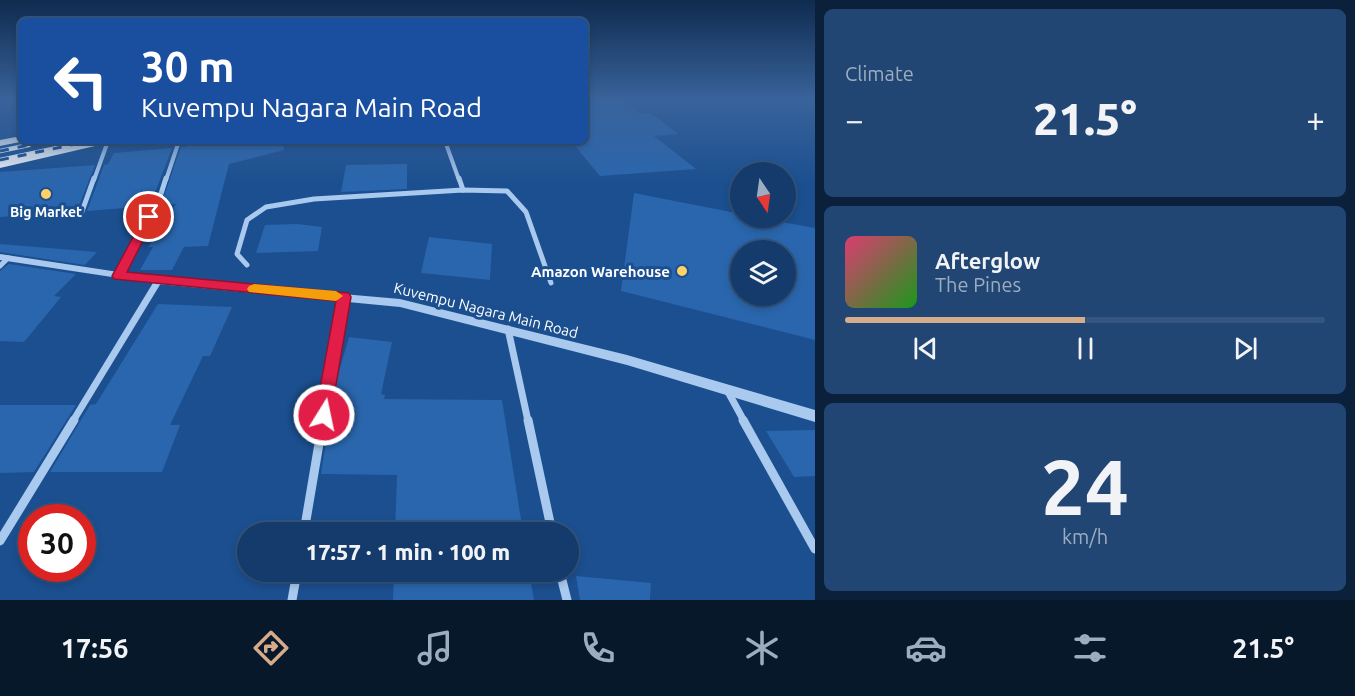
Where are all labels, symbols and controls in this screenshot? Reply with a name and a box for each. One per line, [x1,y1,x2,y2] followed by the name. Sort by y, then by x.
[42,42,120,120] icon: left
[141,43,235,90] text: 30 m
[845,62,914,85] text: Climate
[141,92,482,122] text: Kuvempu Nagara Main Road
[1033,93,1137,144] text: 21.5°
[845,101,864,138] text: −
[1306,101,1325,138] text: +
[730,162,796,228] north arrow
[730,162,796,306] map controls
[39,187,53,201] marker: Big Market
[123,191,174,242] pin
[132,200,165,233] icon: arrive
[10,204,82,220] place label: Big Market
[730,240,796,306] button: layers
[935,248,1040,273] text: Afterglow
[531,263,670,280] place label: Amazon Warehouse
[675,264,689,278] marker: Amazon Warehouse
[935,273,1021,296] text: The Pines
[392,279,580,341] street label: Kuvempu Nagara Main Road
[909,332,942,365] icon: previous
[1069,332,1102,365] icon: pause
[1229,332,1262,365] icon: next
[292,383,356,447] position arrow
[1041,442,1129,530] text: 24
[18,504,96,582] speed limit sign: 30
[1062,525,1108,548] text: km/h
[306,539,510,564] text: 17:57 · 1 min · 100 m
[250,627,292,669] icon: directions
[414,627,456,669] icon: music
[577,627,619,669] icon: phone
[741,627,783,669] icon: climate
[905,627,947,669] icon: car
[1069,627,1111,669] icon: filters
[61,633,128,663] text: 17:56
[1232,633,1294,663] text: 21.5°

